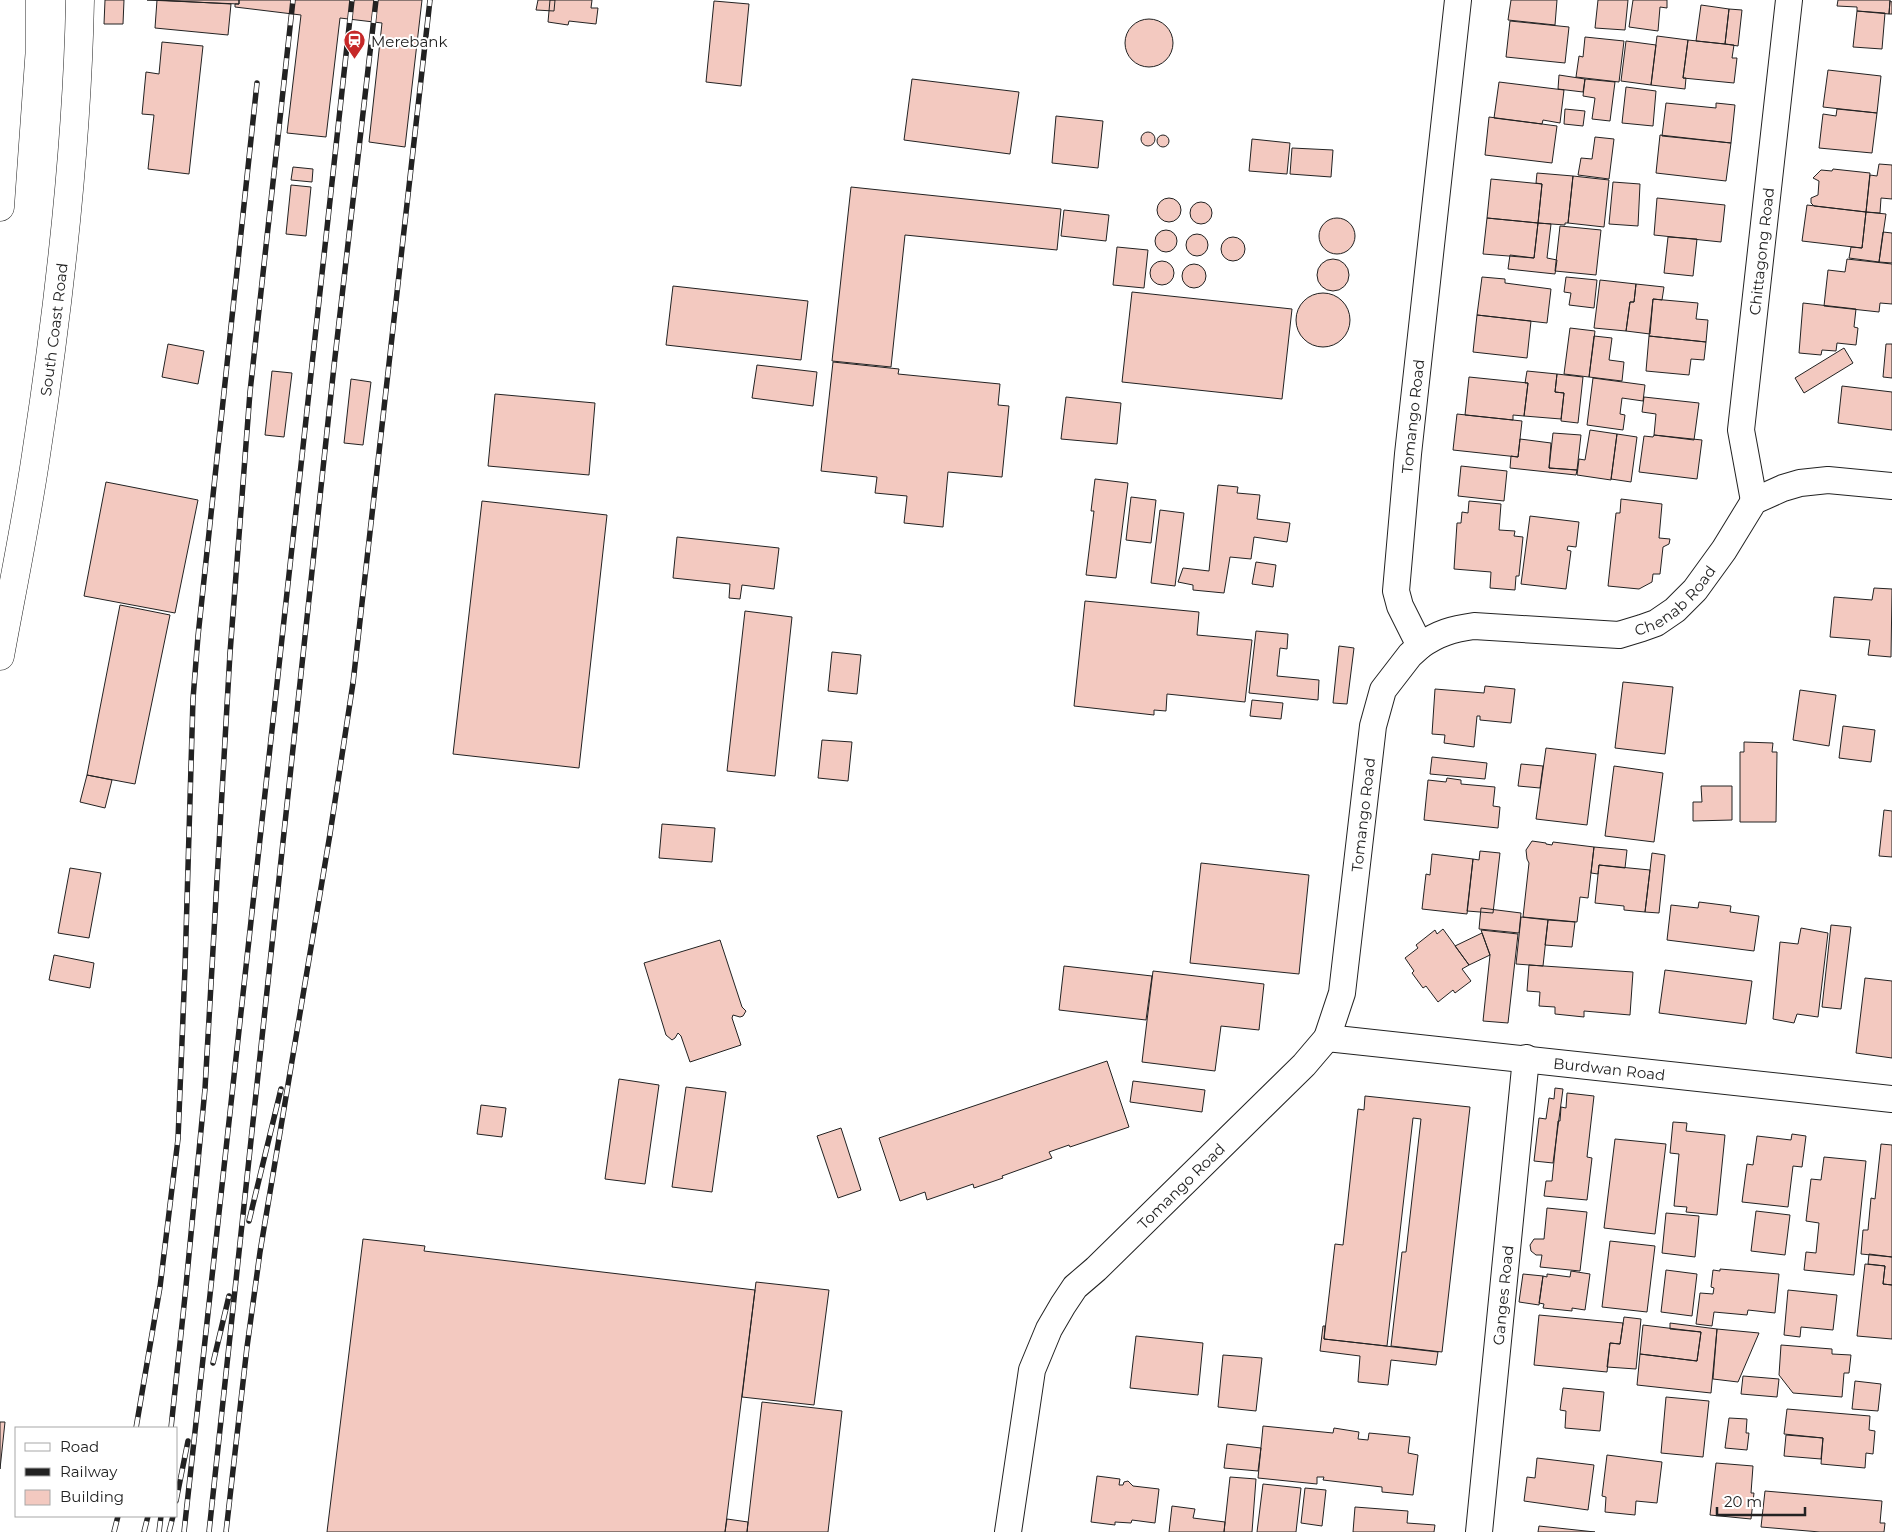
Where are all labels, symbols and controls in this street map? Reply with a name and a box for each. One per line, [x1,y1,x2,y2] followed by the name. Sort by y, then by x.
[343,29,367,60] station icon: Merebank
[371,32,447,51] place label: Merebank
[1744,186,1778,316] street label: Chittagong Road
[35,262,71,397] street label: South Coast Road
[1397,358,1428,474] street label: Tomango Road
[1632,561,1719,639] street label: Chenab Road
[1347,756,1379,873] street label: Tomango Road
[1552,1053,1666,1084] street label: Burdwan Road
[1133,1139,1228,1233] street label: Tomango Road
[1488,1244,1517,1346] street label: Ganges Road
[15,1427,178,1517] legend
[60,1437,99,1456] text: Road
[60,1462,118,1481] text: Railway
[1717,1484,1804,1516] scale bar
[60,1487,124,1506] text: Building
[1724,1492,1762,1511] text: 20 m

